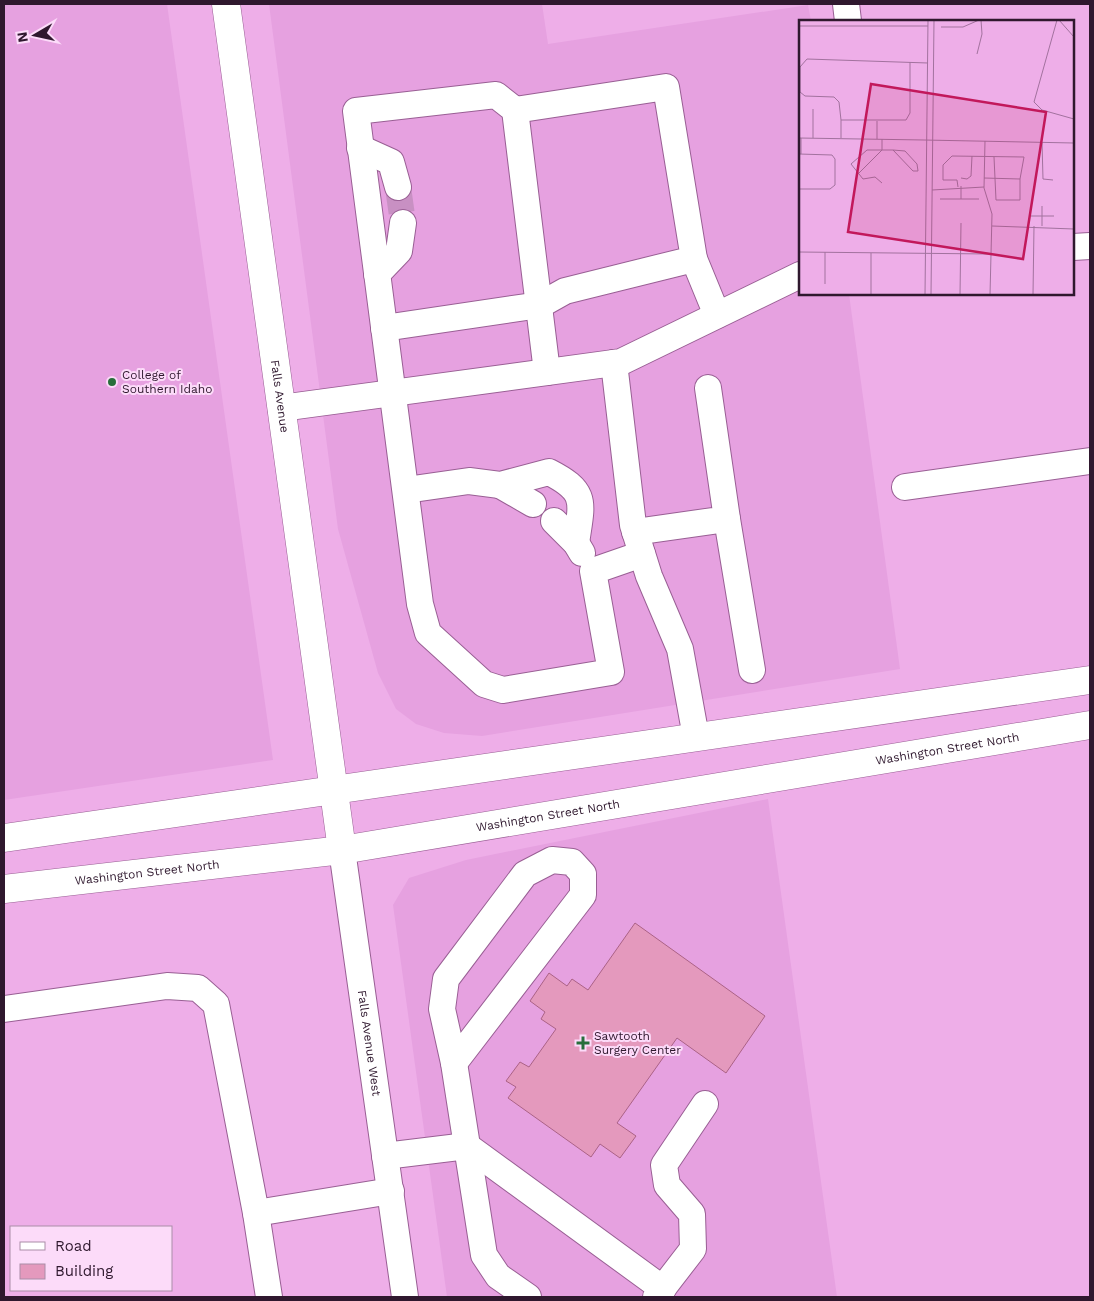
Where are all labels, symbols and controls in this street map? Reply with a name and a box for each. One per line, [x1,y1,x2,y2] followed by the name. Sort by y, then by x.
[10,10,60,60] north arrow
[799,20,1074,295] inset map
[13,31,31,43] text: N
[268,359,292,434] street label: Falls Avenue
[122,368,213,396] place label: College of Southern Idaho
[106,376,118,388] marker: College of Southern Idaho
[874,730,1020,768] street label: Washington Street North
[475,797,621,834] street label: Washington Street North
[74,857,220,888] street label: Washington Street North
[355,989,384,1097] street label: Falls Avenue West
[594,1029,681,1057] place label: Sawtooth Surgery Center
[576,1036,590,1050] marker: Sawtooth Surgery Center
[10,1226,172,1291] legend
[55,1237,92,1255] text: Road
[55,1262,113,1280] text: Building

